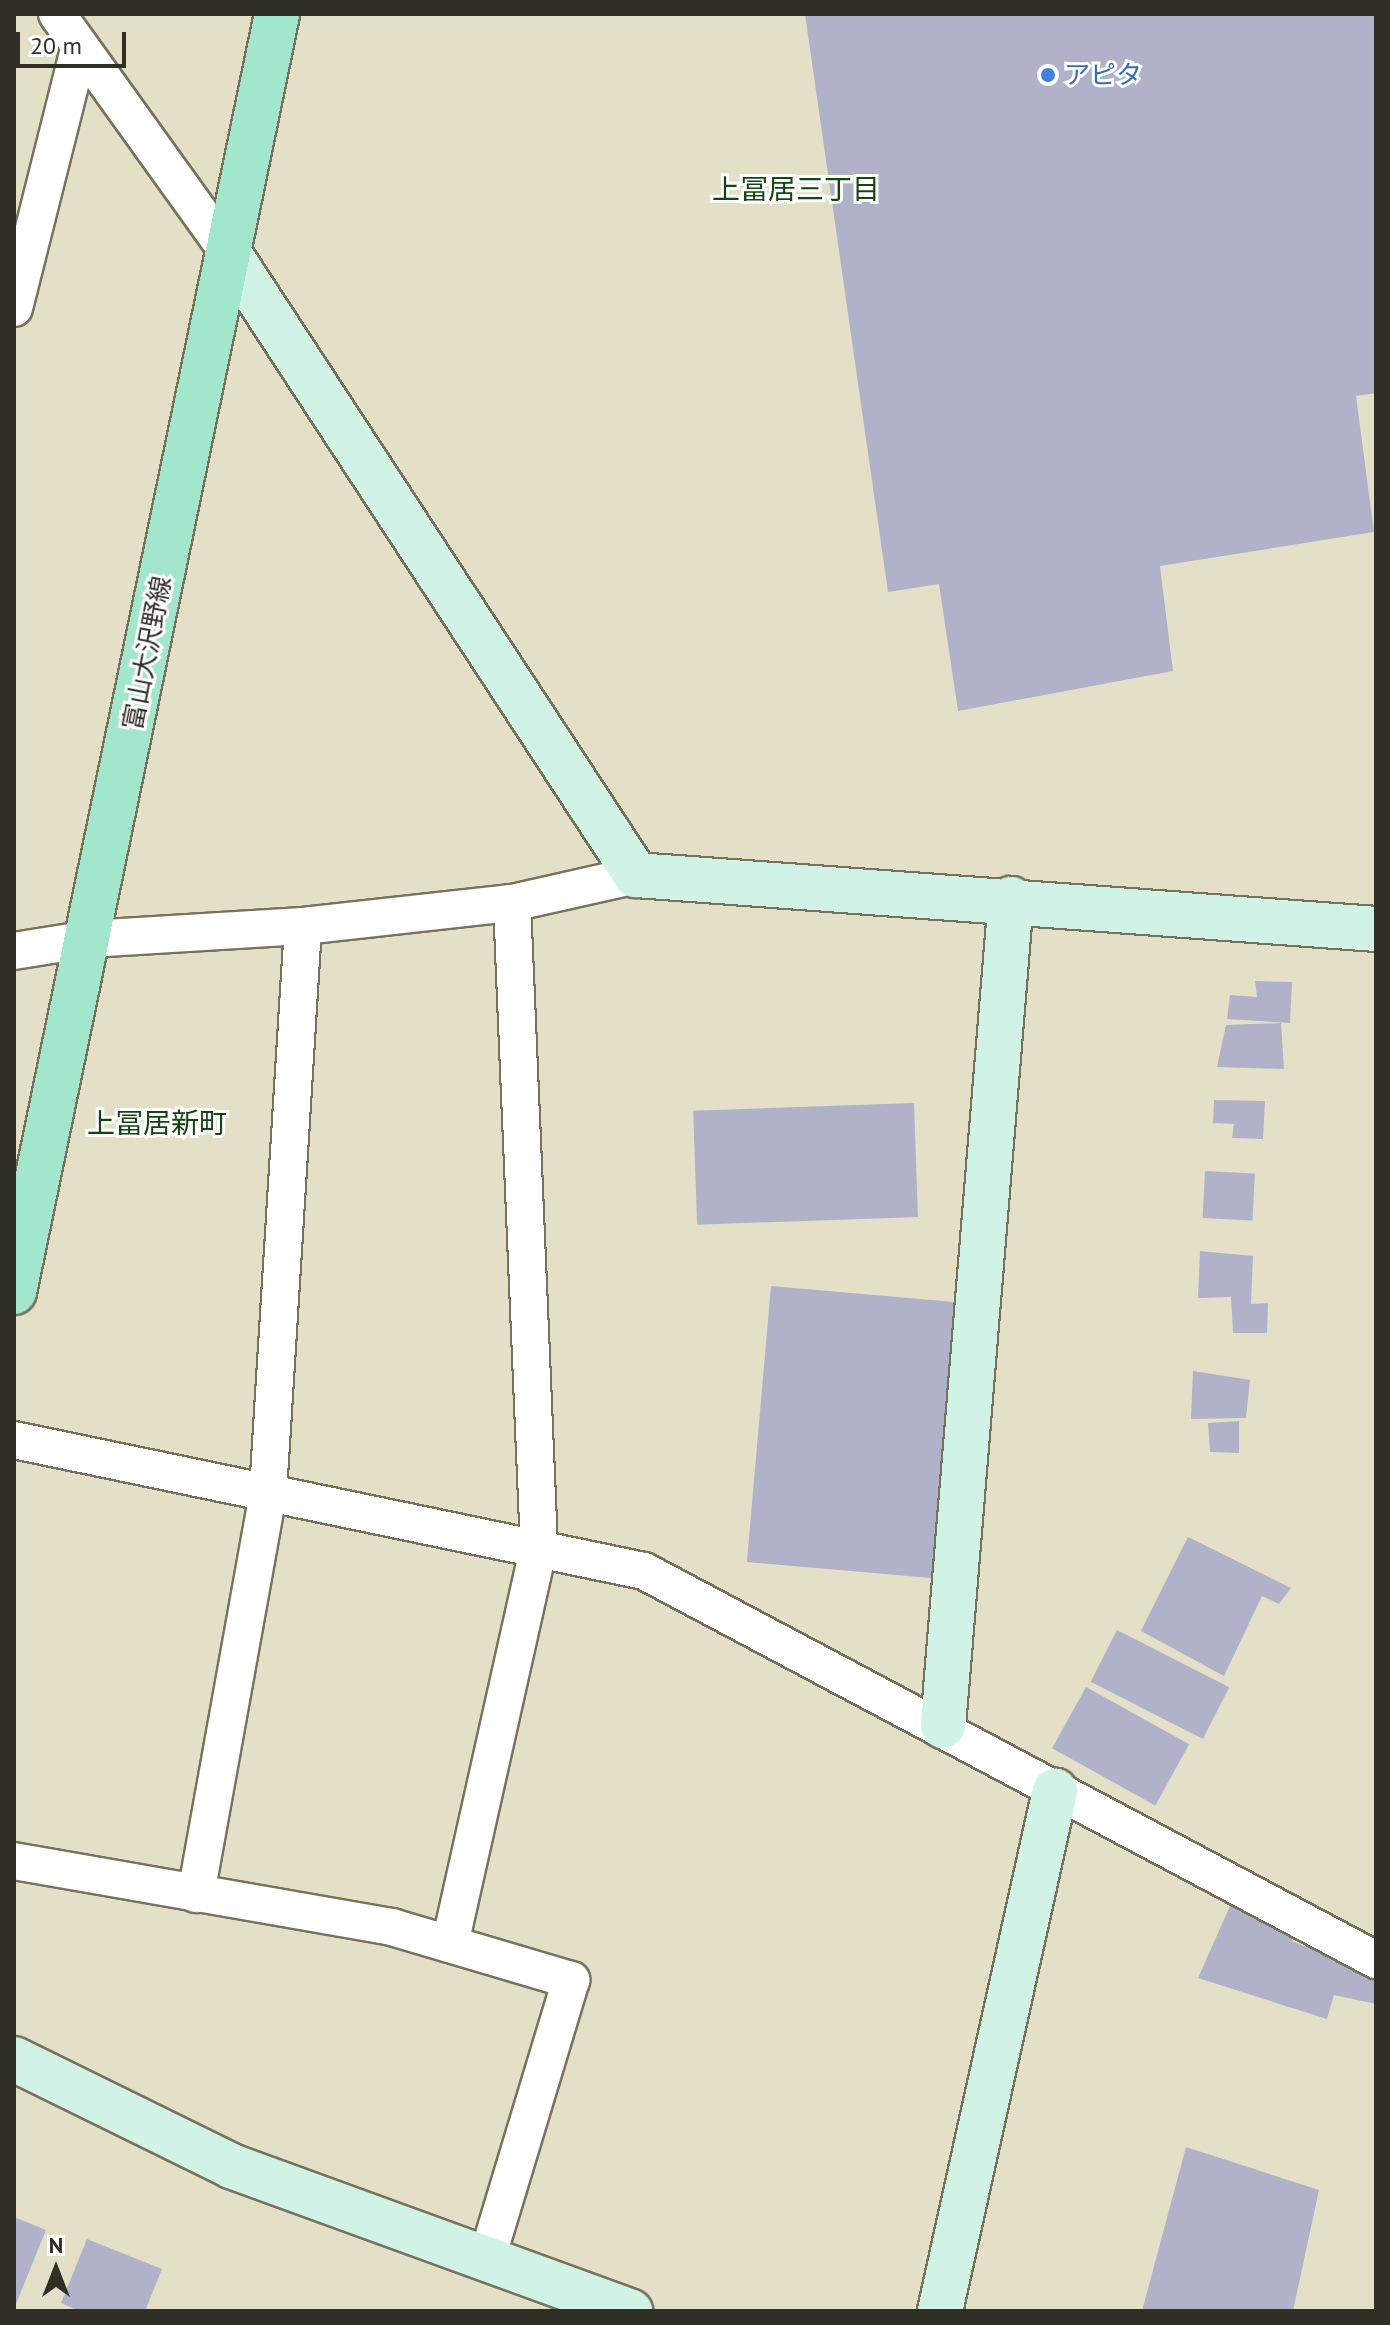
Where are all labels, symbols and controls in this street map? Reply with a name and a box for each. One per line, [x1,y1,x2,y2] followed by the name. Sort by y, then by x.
[20,16,130,66] scale bar
[30,30,82,61] text: 20 m
[1064,59,1142,91] place label: アピタ
[1039,66,1057,84] marker: アピタ
[712,172,880,206] district label: 上冨居三丁目
[117,573,177,733] street label: 富山大沢野線
[87,1106,227,1140] district label: 上冨居新町
[16,2229,96,2309] north arrow
[49,2231,63,2259] text: N

